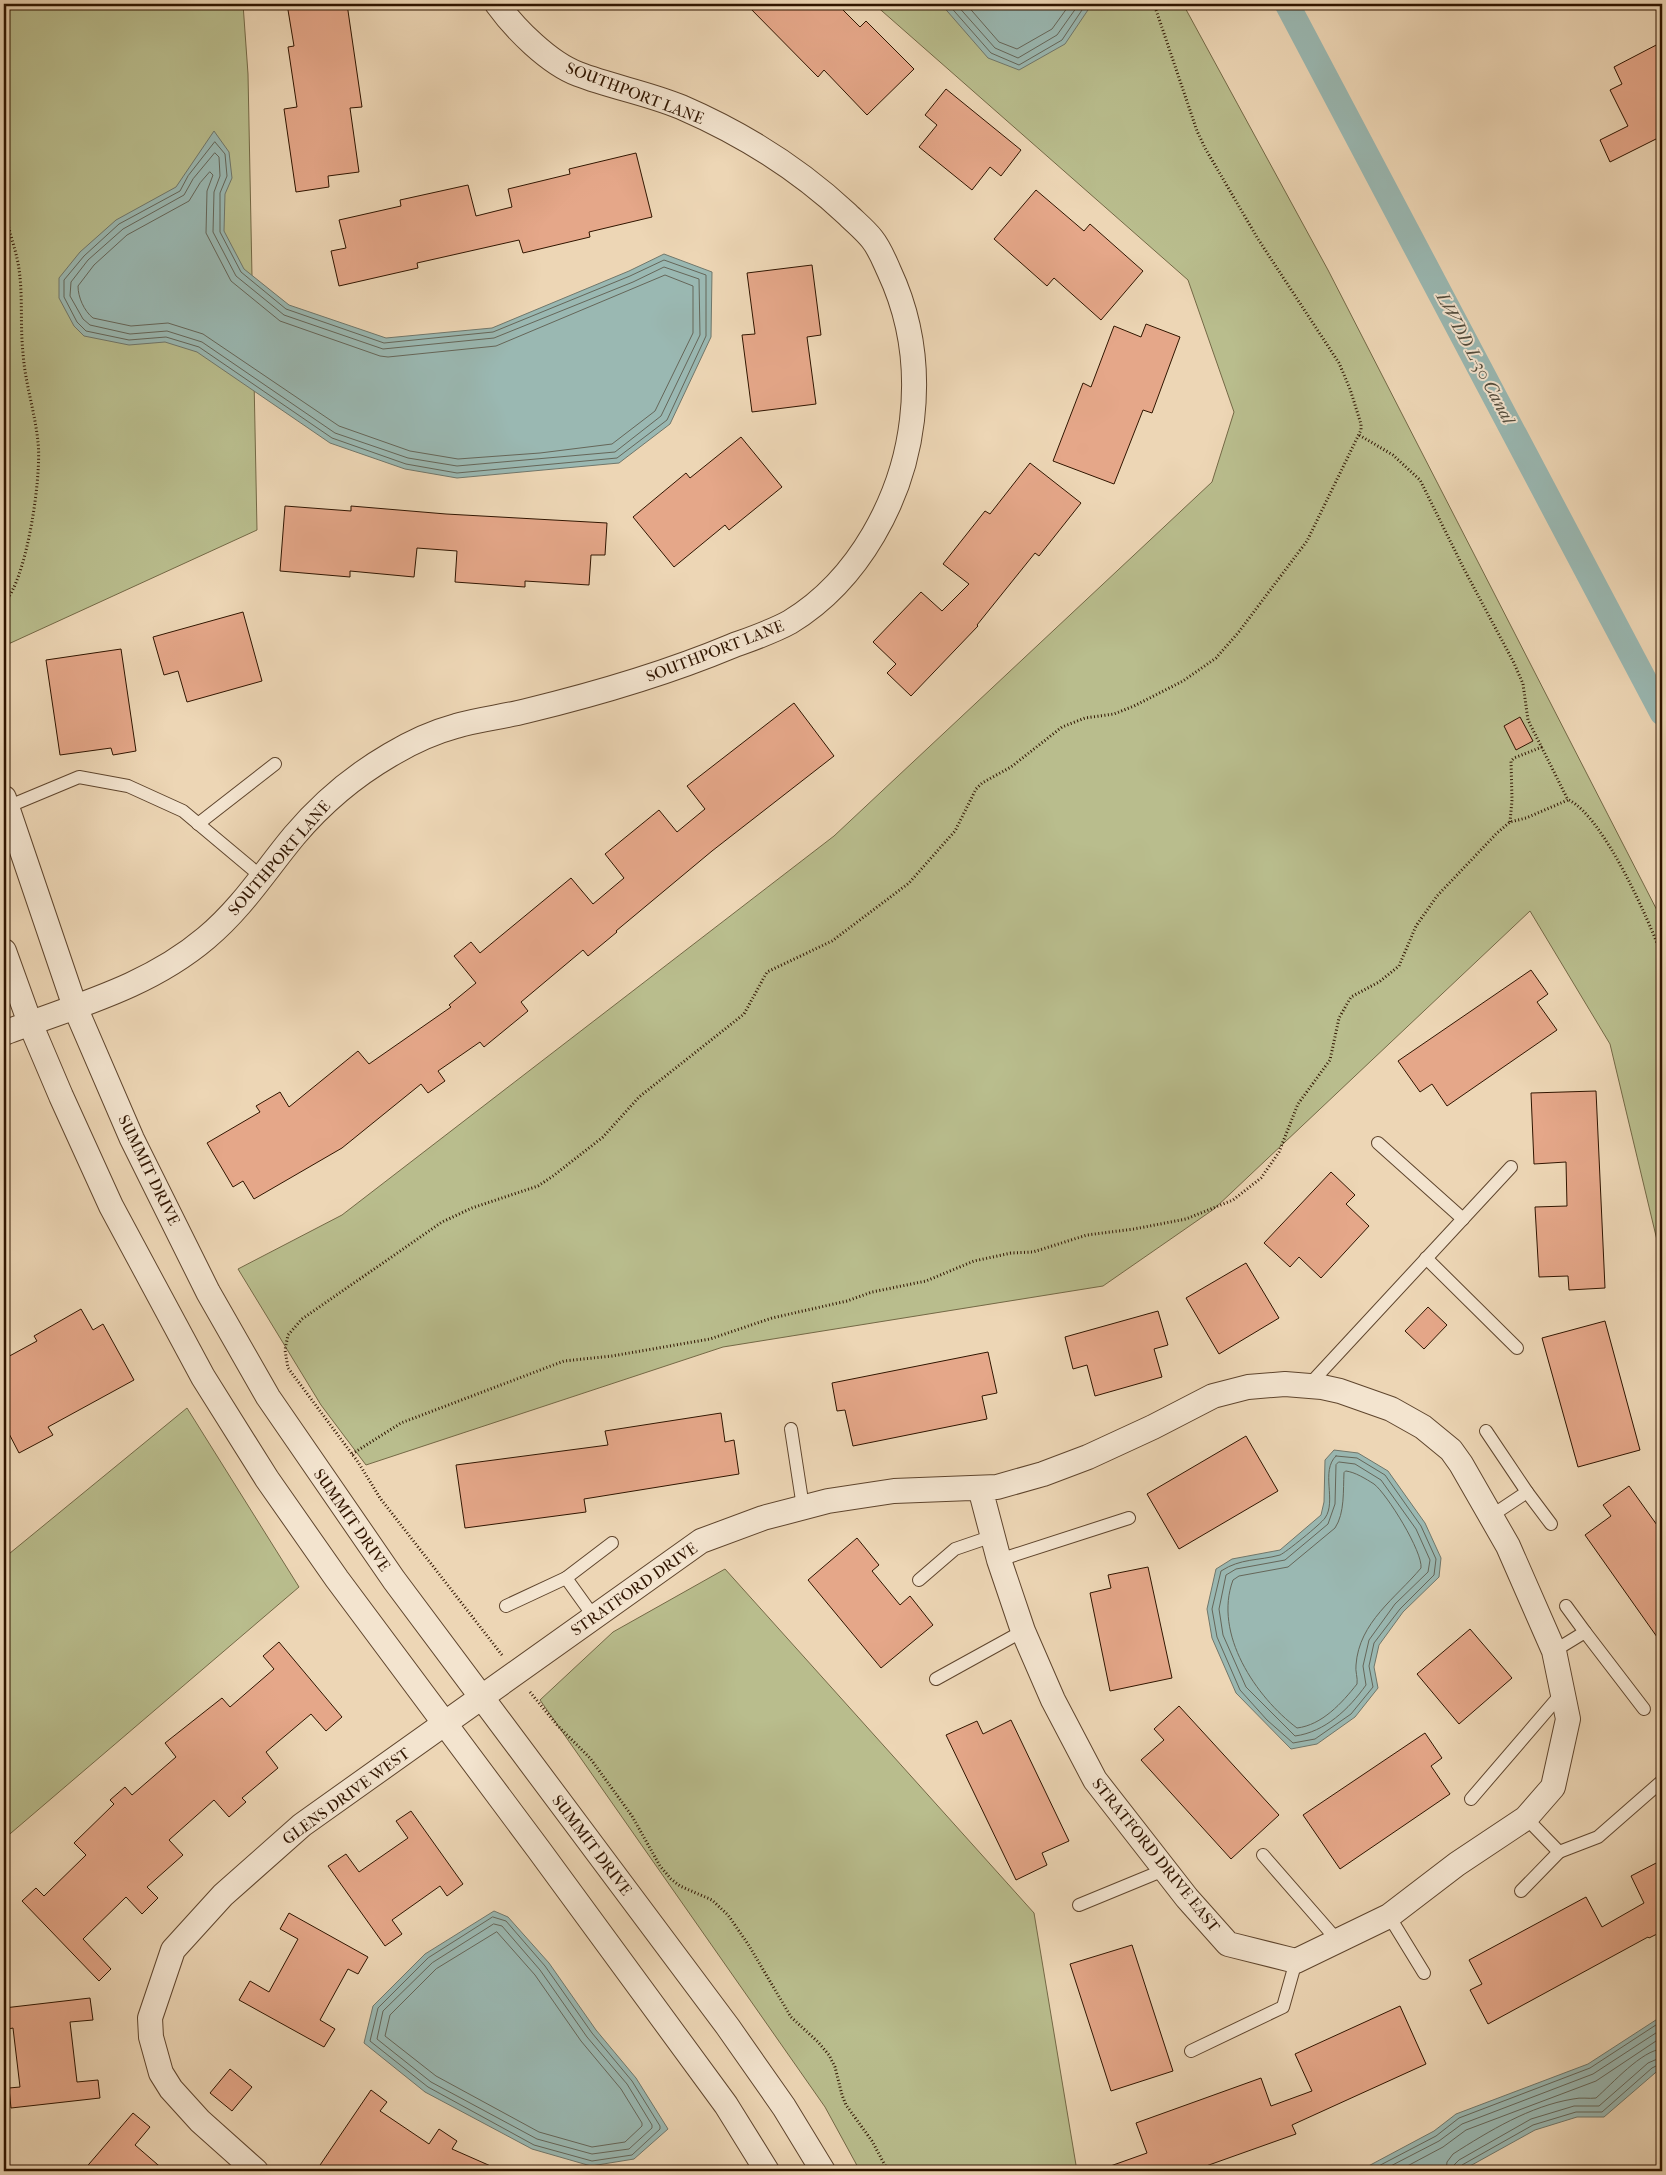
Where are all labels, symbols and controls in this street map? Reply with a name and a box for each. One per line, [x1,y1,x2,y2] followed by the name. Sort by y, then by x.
[563,58,707,128] street label: SOUTHPORT LANE
[1431,287,1520,430] water label: LWDD L-30 Canal
[643,616,787,686] street label: SOUTHPORT LANE
[224,796,334,919] street label: SOUTHPORT LANE
[114,1112,184,1229] street label: SUMMIT DRIVE
[310,1465,394,1575] street label: SUMMIT DRIVE
[567,1538,701,1640] street label: STRATFORD DRIVE
[279,1743,413,1849] street label: GLENS DRIVE WEST
[1088,1774,1224,1936] street label: STRATFORD DRIVE EAST
[548,1791,636,1899] street label: SUMMIT DRIVE

